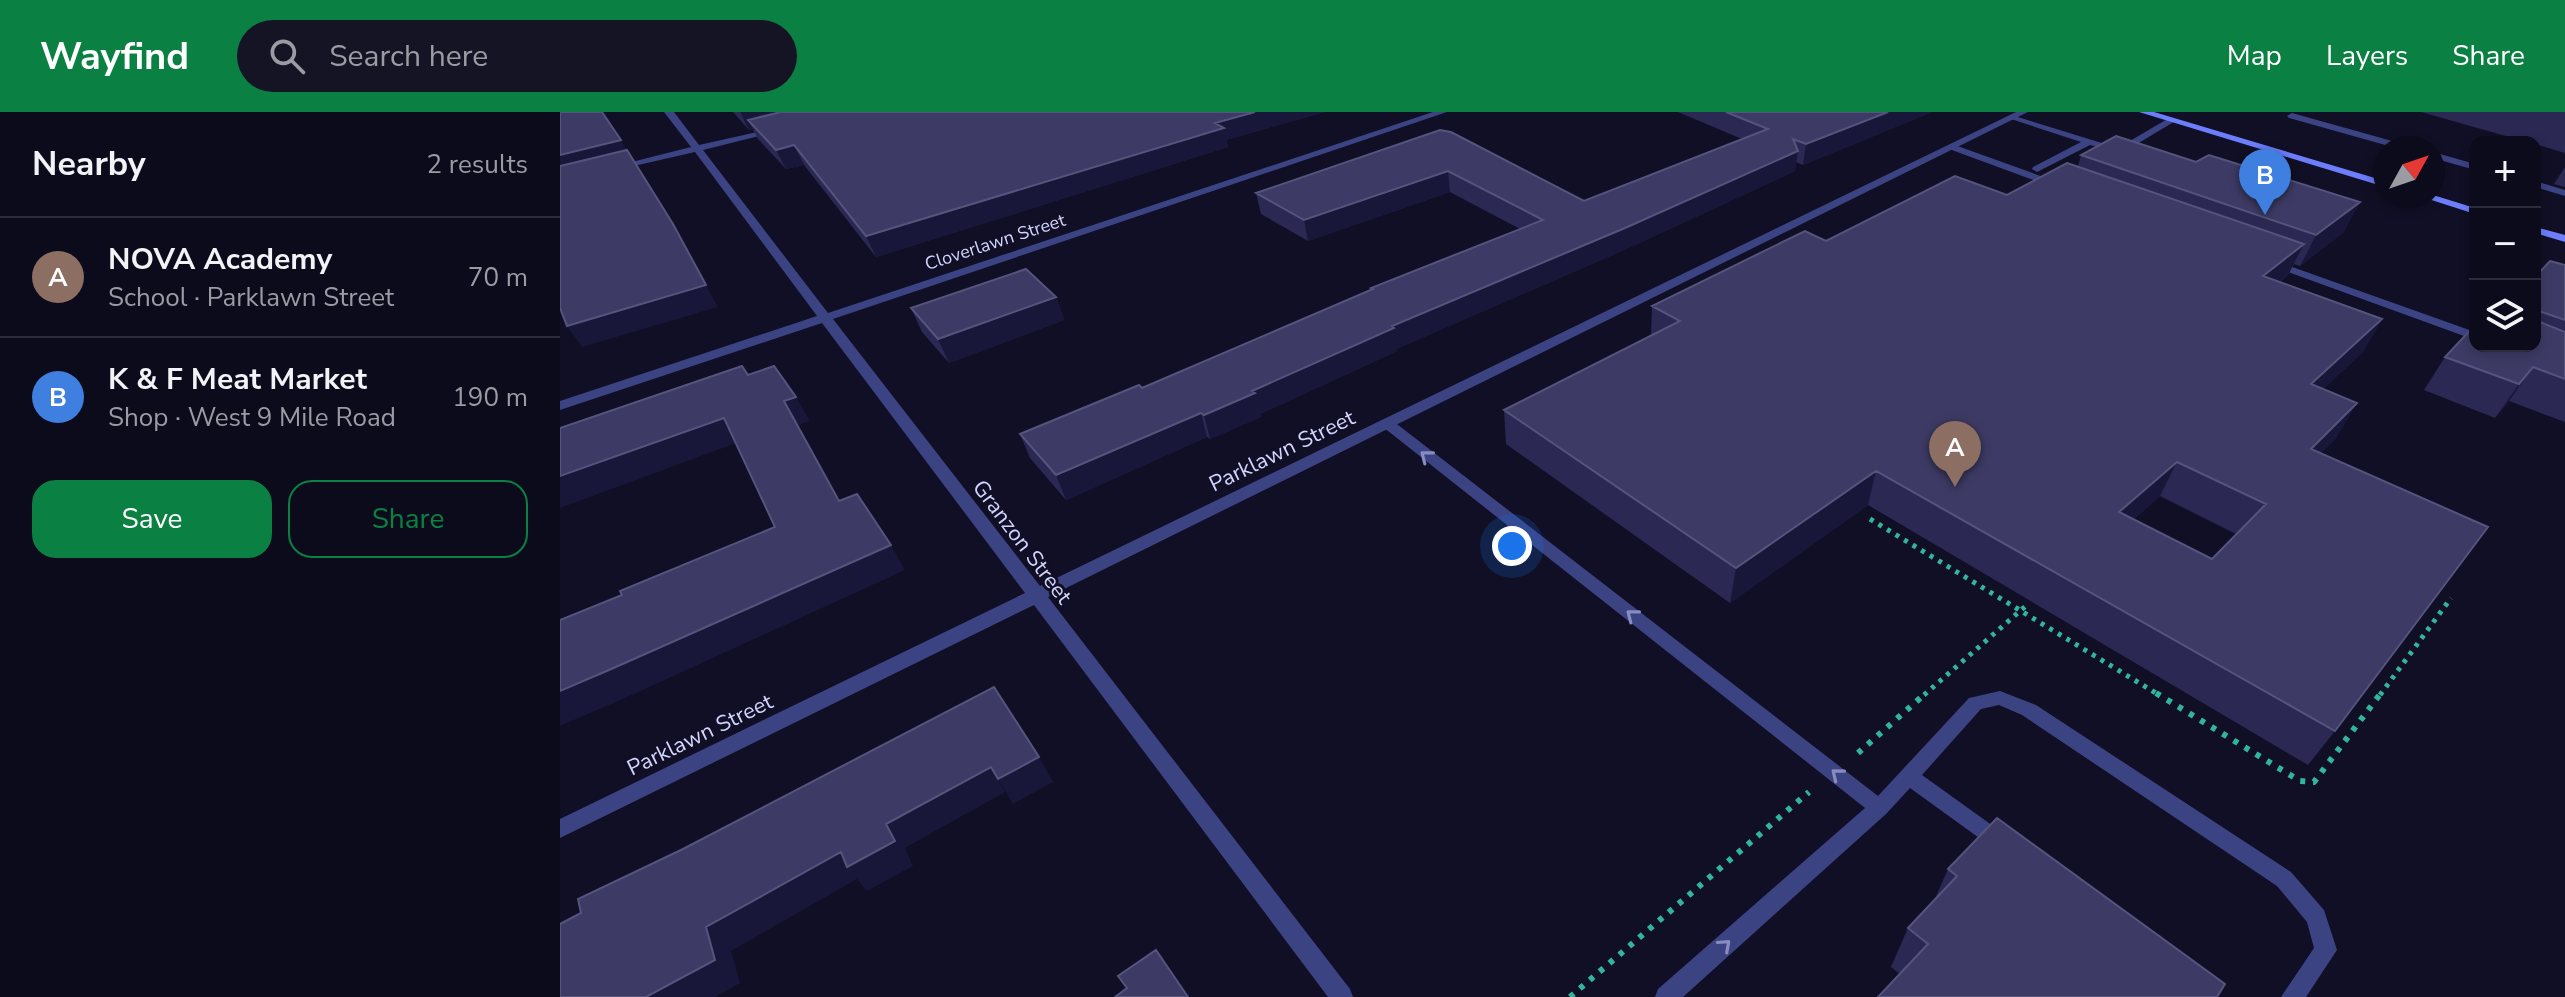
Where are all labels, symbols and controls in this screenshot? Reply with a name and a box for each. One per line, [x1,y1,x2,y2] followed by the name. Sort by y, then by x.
[237,20,797,92] search box
[40,31,189,82] text: Wayfind
[265,34,309,78] icon: search
[329,36,488,77] text: Search here
[2227,37,2282,75] text: Map
[2326,37,2408,75] text: Layers
[2452,37,2525,75] text: Share
[2373,136,2445,208] north arrow
[2469,136,2541,352] map controls
[2469,136,2541,208] button: +
[32,141,146,187] text: Nearby
[427,147,528,182] text: 2 results
[2239,149,2291,215] pin: B
[922,208,1069,276] street label: Cloverlawn Street
[2469,208,2541,280] button: −
[108,239,332,280] text: NOVA Academy
[48,260,68,295] text: A
[468,260,528,295] text: 70 m
[108,280,394,315] text: School · Parklawn Street
[2469,280,2541,352] button: layers
[108,359,367,400] text: K & F Meat Market
[49,380,67,415] text: B
[452,380,528,415] text: 190 m
[108,400,396,435] text: Shop · West 9 Mile Road
[1204,403,1360,499] street label: Parklawn Street
[1929,421,1981,487] pin: A
[1420,452,1435,466] one-way arrow
[965,474,1079,610] street label: Granzon Street
[32,480,272,558] button: Save
[288,480,528,558] button: Share
[1492,526,1532,566] your location
[1626,610,1641,624] one-way arrow
[622,687,778,783] street label: Parklawn Street
[1832,769,1847,784] one-way arrow
[1715,940,1730,955] one-way arrow

